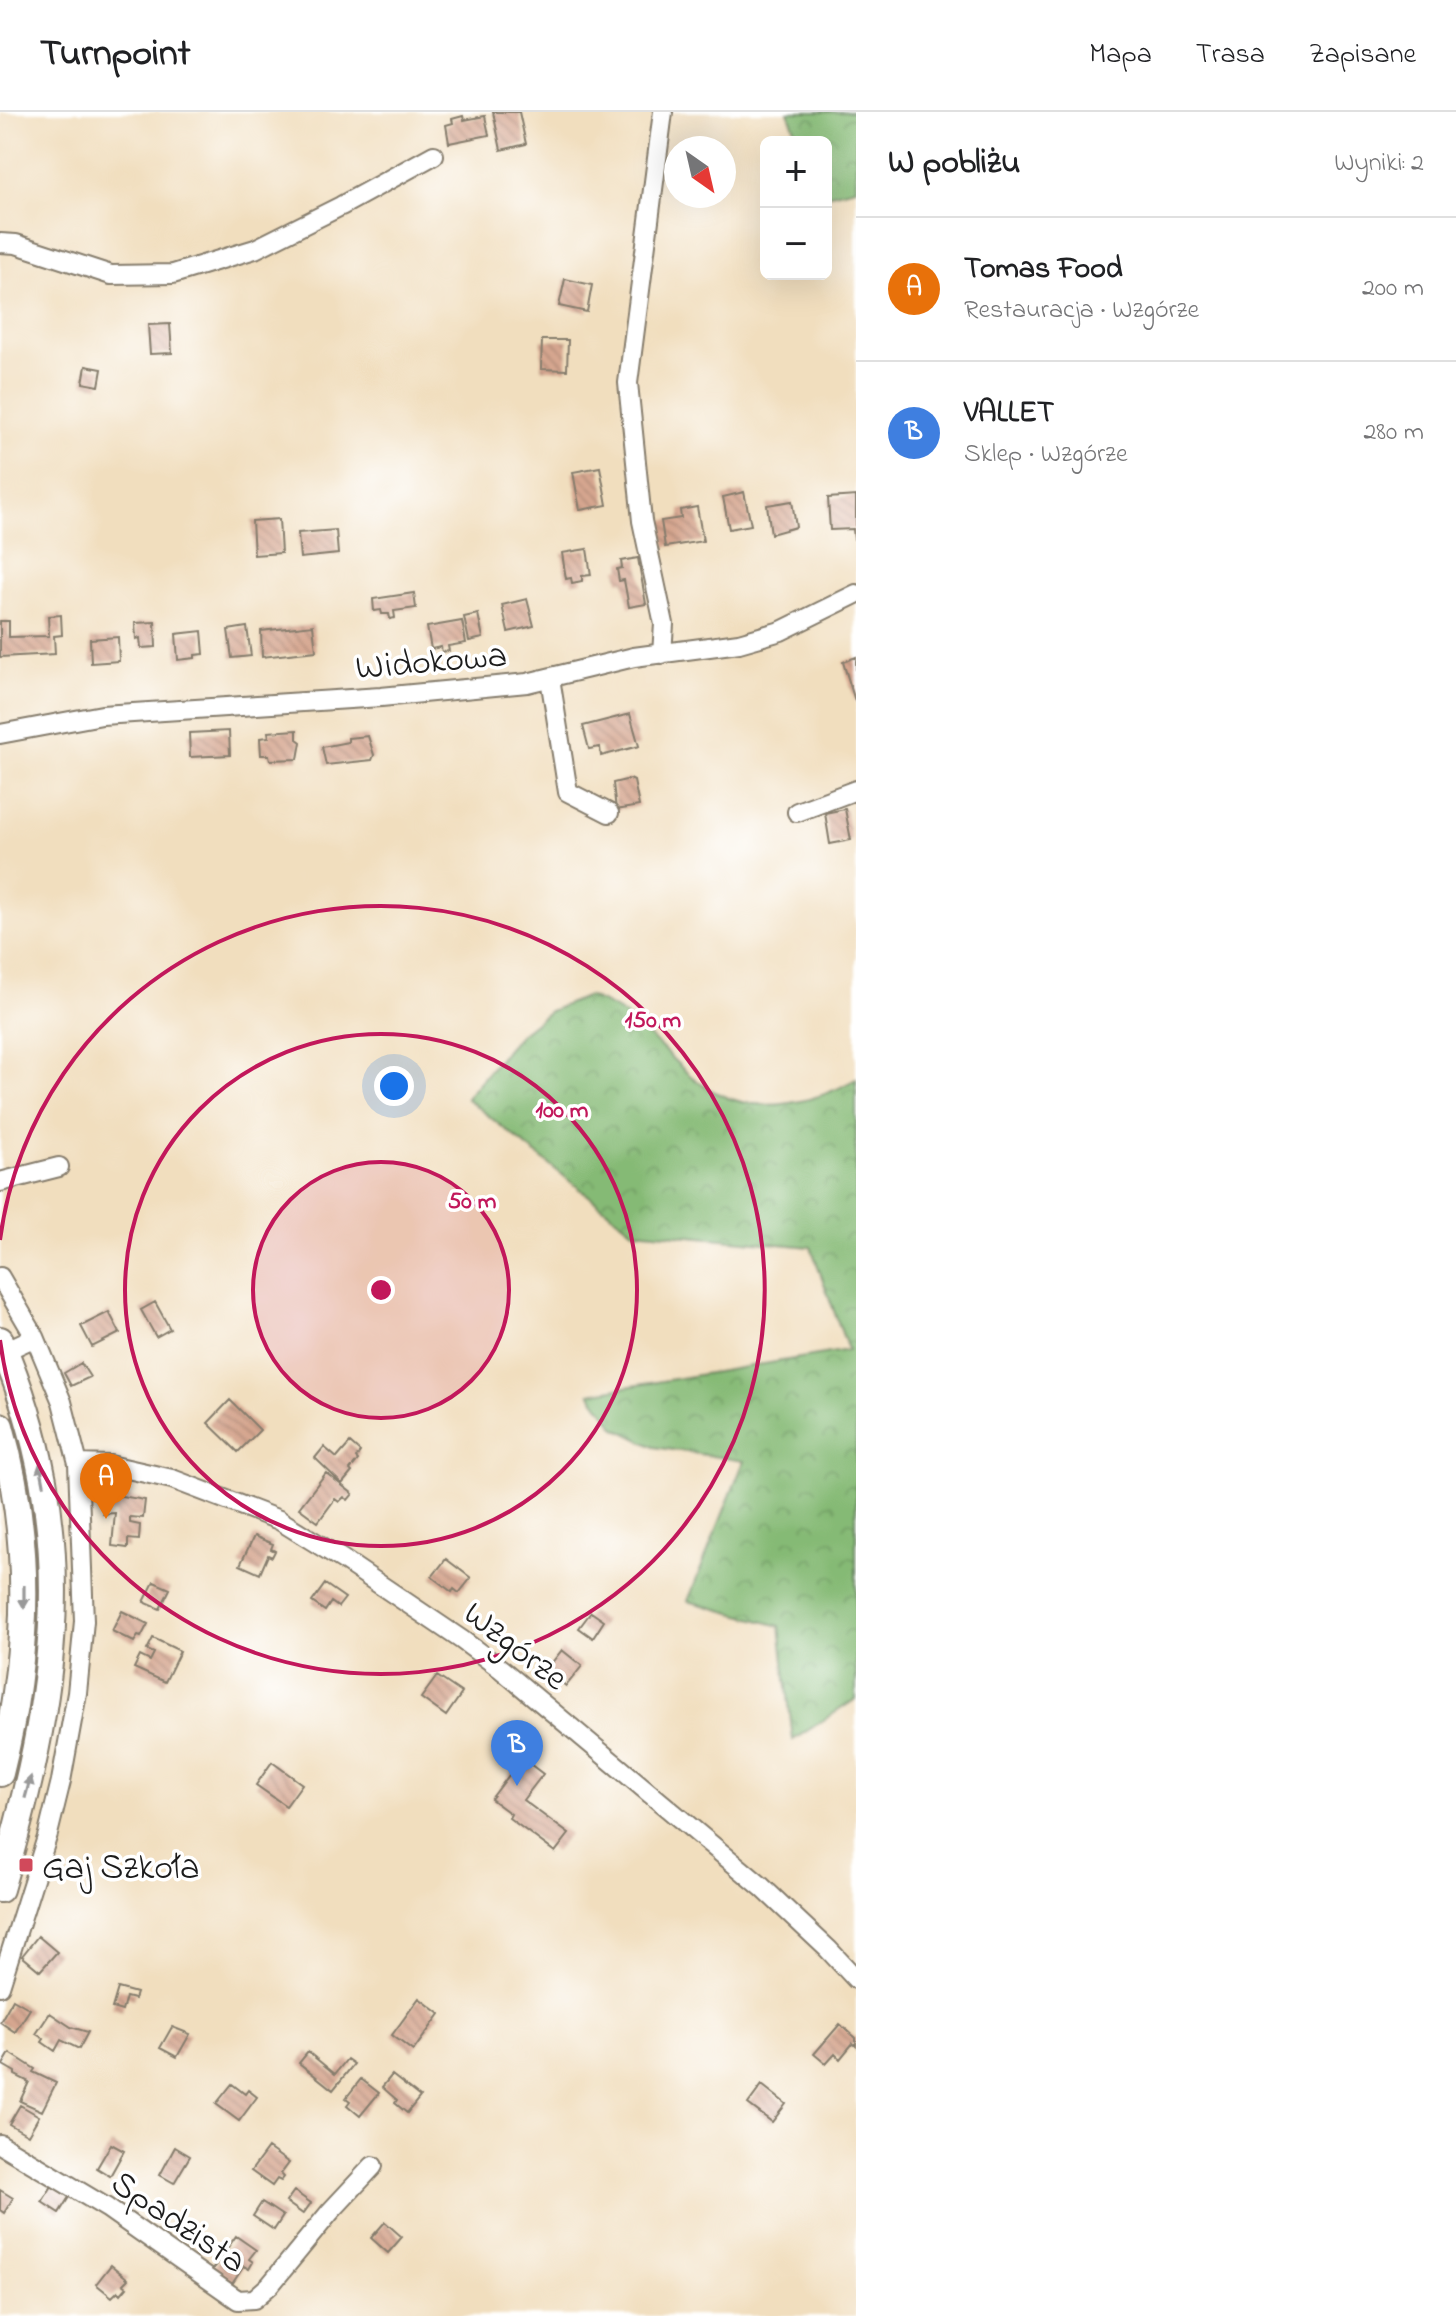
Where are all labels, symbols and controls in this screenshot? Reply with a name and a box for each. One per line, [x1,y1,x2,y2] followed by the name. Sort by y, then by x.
[40,27,190,83] text: Turnpoint
[1089,35,1152,76] text: Mapa
[1196,35,1265,76] text: Trasa
[1309,35,1416,76] text: Zapisane
[664,136,736,208] north arrow
[760,136,832,280] map controls
[760,136,832,208] button: +
[888,139,1020,189] text: W pobliżu
[1334,145,1424,183] text: Wyniki: 2
[760,208,832,280] button: −
[964,248,1123,292] text: Tomas Food
[906,270,922,308] text: A
[1362,270,1424,308] text: 200 m
[964,292,1199,330] text: Restauracja · Wzgórze
[964,392,1054,436] text: VALLET
[905,414,923,452] text: B
[1363,414,1424,452] text: 280 m
[964,436,1128,474] text: Sklep · Wzgórze
[354,630,509,696] street label: Widokowa
[625,1004,682,1039] text: 150 m
[374,1066,414,1106] your location
[536,1094,589,1129] text: 100 m
[448,1185,497,1220] text: 50 m
[367,1276,395,1304] centre of rings
[80,1453,132,1519] pin: A
[35,1461,47,1486] one-way arrow
[18,1585,30,1610] one-way arrow
[451,1590,579,1706] street label: Wzgórze
[491,1720,543,1786] pin: B
[22,1774,35,1798] one-way arrow
[42,1843,199,1896] place label: Gaj Szkoła
[17,1856,35,1874] marker: Gaj Szkoła
[99,2159,256,2289] street label: Spadzista

